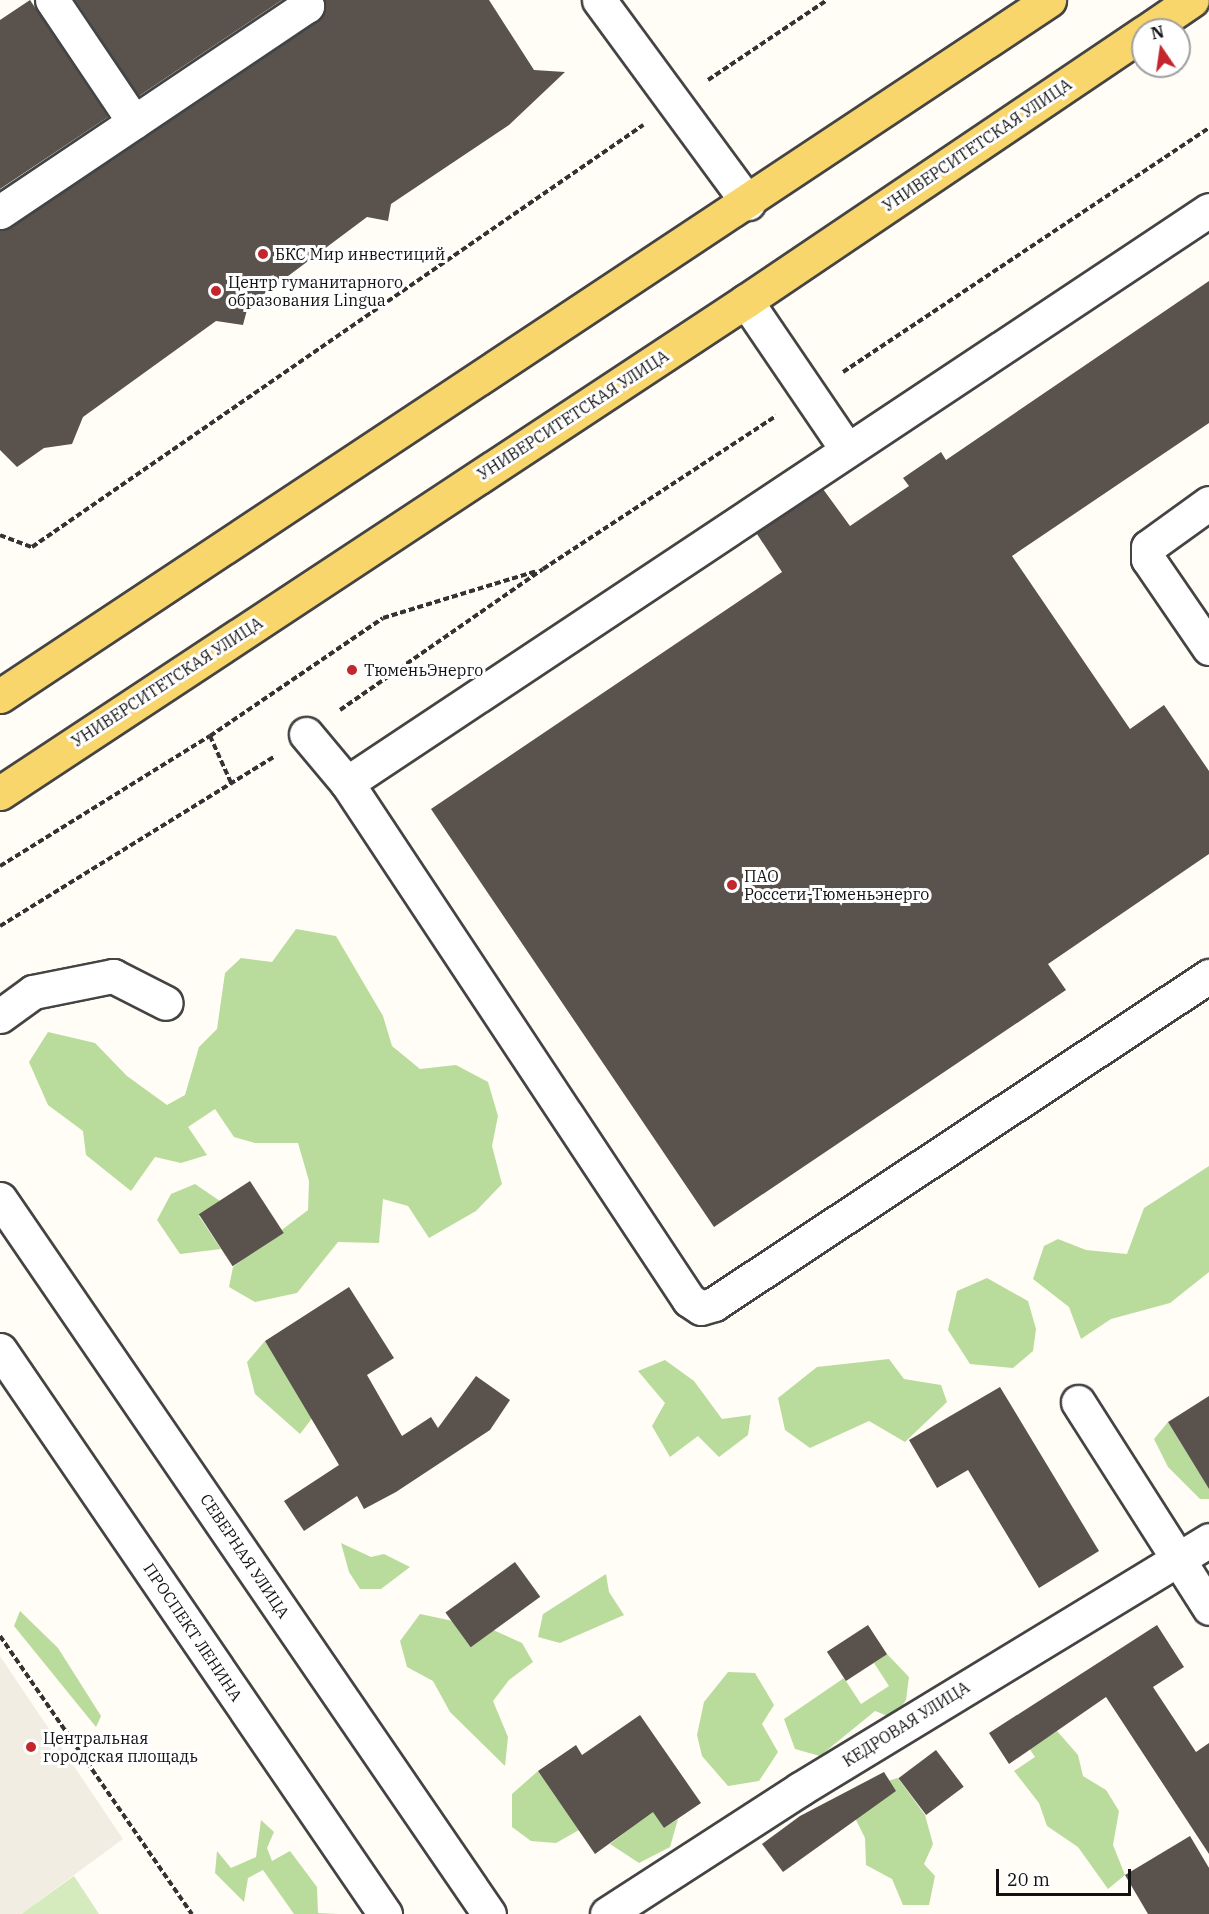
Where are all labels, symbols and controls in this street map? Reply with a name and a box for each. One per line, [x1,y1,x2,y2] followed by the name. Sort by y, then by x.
[1131,18,1191,78] north arrow
[1149,21,1166,44] text: N
[879,75,1075,215] street label: УНИВЕРСИТЕТСКАЯ УЛИЦА
[275,244,445,264] place label: БКС Мир инвестиций
[256,247,270,261] marker: БКС Мир инвестиций
[228,272,403,310] place label: Центр гуманитарного образования Lingua
[209,284,223,298] marker: Центр гуманитарного образования Lingua
[474,346,672,484] street label: УНИВЕРСИТЕТСКАЯ УЛИЦА
[68,613,266,751] street label: УНИВЕРСИТЕТСКАЯ УЛИЦА
[364,660,483,680] place label: ТюменьЭнерго
[345,663,359,677] marker: ТюменьЭнерго
[744,866,929,904] place label: ПАО Россети-Тюменьэнерго
[725,878,739,892] marker: ПАО Россети-Тюменьэнерго
[196,1490,294,1622] street label: СЕВЕРНАЯ УЛИЦА
[140,1559,246,1705] street label: ПРОСПЕКТ ЛЕНИНА
[839,1677,973,1771] street label: КЕДРОВАЯ УЛИЦА
[43,1728,198,1766] place label: Центральная городская площадь
[24,1740,38,1754] marker: Центральная городская площадь
[999,1857,1134,1895] scale bar
[1007,1868,1050,1891] text: 20 m

